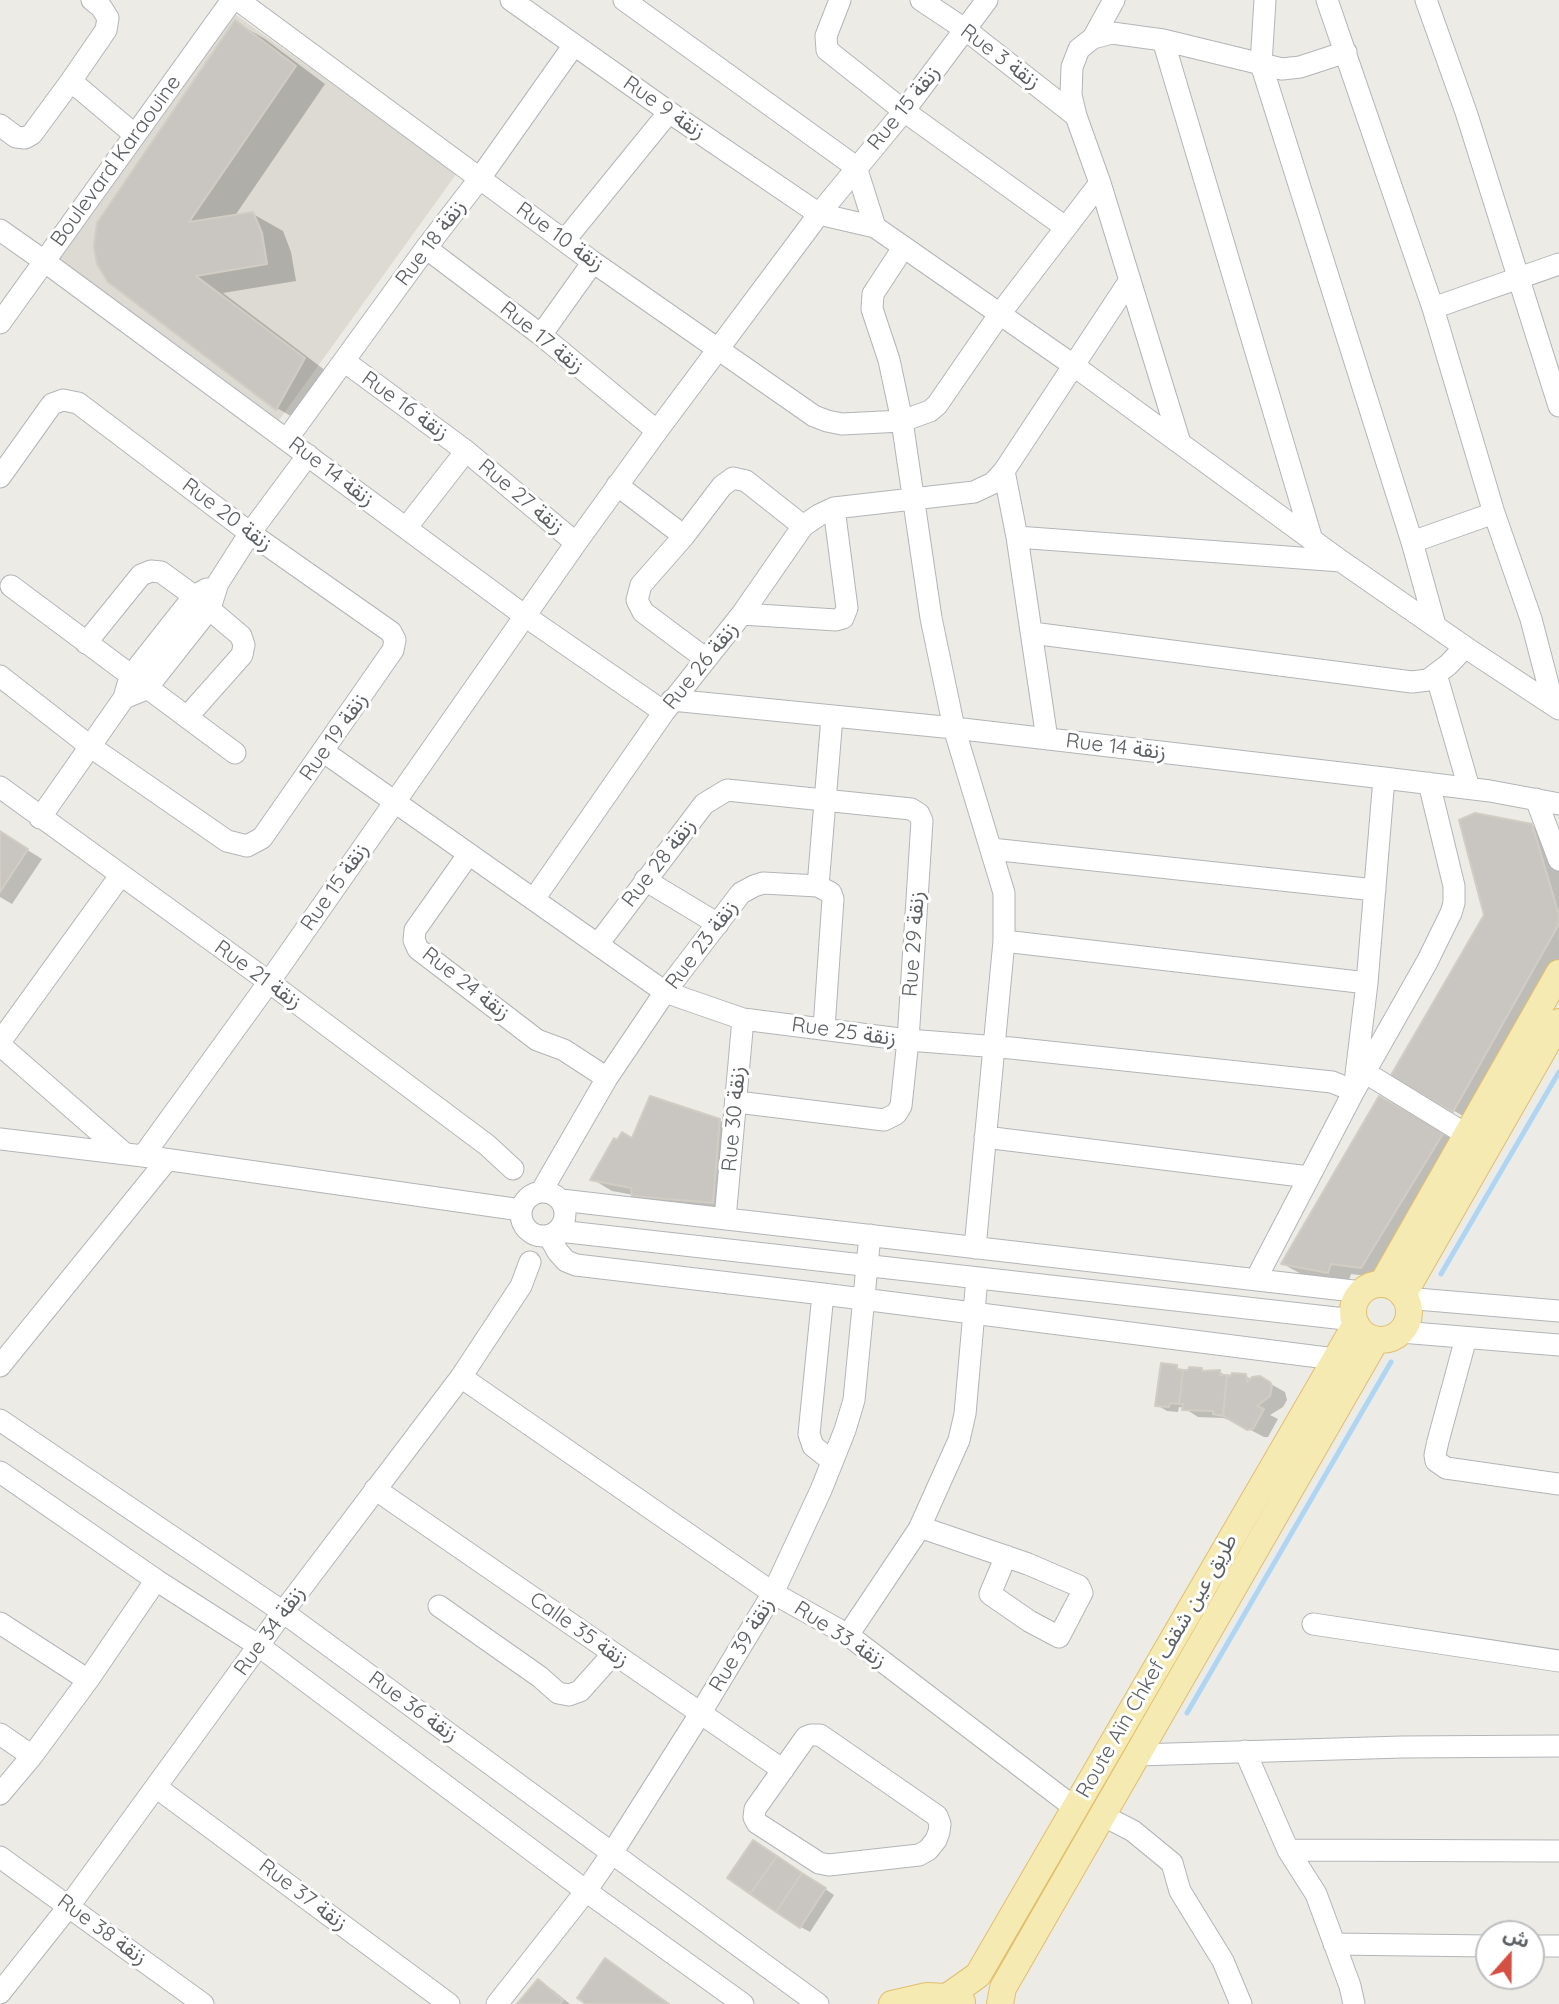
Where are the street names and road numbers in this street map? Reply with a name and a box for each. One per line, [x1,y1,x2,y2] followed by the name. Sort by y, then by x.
[955,19,1045,95] street label: Rue 3 زنقة
[862,61,946,155] street label: Rue 15 زنقة
[46,71,186,251] street label: Boulevard Karaouine
[618,71,710,145] street label: Rue 9 زنقة
[390,195,472,291] street label: Rue 18 زنقة
[511,197,609,277] street label: Rue 10 زنقة
[495,296,589,380] street label: Rue 17 زنقة
[357,366,453,446] street label: Rue 16 زنقة
[283,432,379,512] street label: Rue 14 زنقة
[473,454,569,540] street label: Rue 27 زنقة
[177,473,277,557] street label: Rue 20 زنقة
[658,617,744,715] street label: Rue 26 زنقة
[294,688,374,786] street label: Rue 19 زنقة
[1064,728,1168,766] street label: Rue 14 زنقة
[617,814,701,912] street label: Rue 28 زنقة
[296,838,374,936] street label: Rue 15 زنقة
[898,890,930,998] street label: Rue 29 زنقة
[660,895,744,995] street label: Rue 23 زنقة
[209,935,307,1015] street label: Rue 21 زنقة
[417,942,515,1026] street label: Rue 24 زنقة
[790,1012,898,1052] street label: Rue 25 زنقة
[717,1065,751,1173] street label: Rue 30 زنقة
[1071,1529,1243,1803] street label: Route Aïn Chkef طريق عين شقف
[229,1581,311,1681] street label: Rue 34 زنقة
[525,1587,633,1673] street label: Calle 35 زنقة
[704,1593,780,1697] street label: Rue 39 زنقة
[789,1596,891,1674] street label: Rue 33 زنقة
[363,1666,463,1748] street label: Rue 36 زنقة
[254,1854,352,1936] street label: Rue 37 زنقة
[52,1889,152,1971] street label: Rue 38 زنقة

